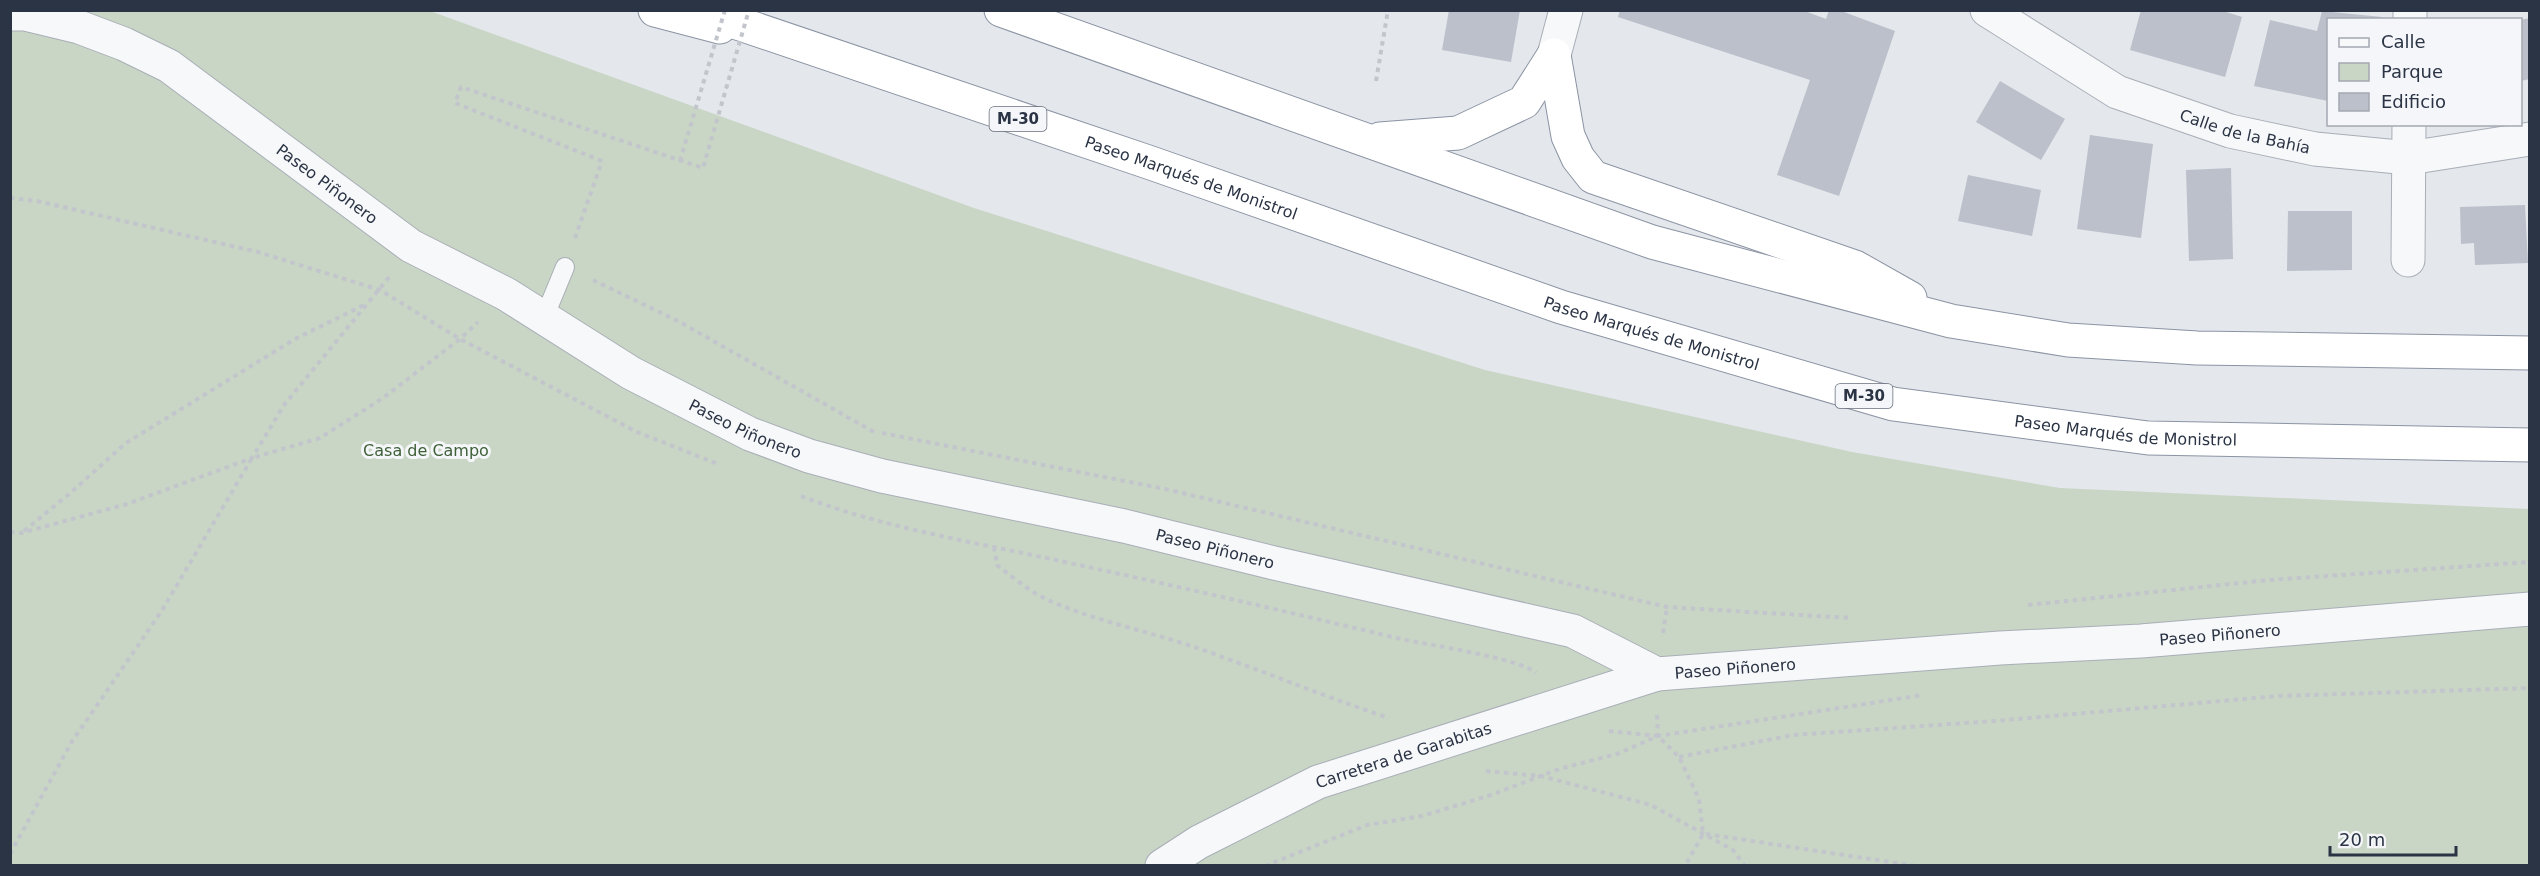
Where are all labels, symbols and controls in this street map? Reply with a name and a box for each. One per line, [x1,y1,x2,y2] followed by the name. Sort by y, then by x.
[2327,18,2522,126] legend
[2381,31,2426,52] text: Calle
[2381,61,2443,82] text: Parque
[2381,91,2446,112] text: Edificio
[2177,105,2312,157] street label: Calle de la Bahía
[990,107,1046,131] road number: M-30
[1083,132,1300,223] street label: Paseo Marqués de Monistrol
[273,140,382,228] street label: Paseo Piñonero
[1541,292,1762,374] street label: Paseo Marqués de Monistrol
[1836,384,1892,408] road number: M-30
[686,395,804,462] street label: Paseo Piñonero
[2013,411,2237,449] street label: Paseo Marqués de Monistrol
[363,441,489,460] park label: Casa de Campo
[1154,525,1276,572] street label: Paseo Piñonero
[2159,620,2281,649] street label: Paseo Piñonero
[1674,654,1796,682] street label: Paseo Piñonero
[1313,718,1494,792] street label: Carretera de Garabitas
[2330,819,2456,857] scale bar
[2339,829,2385,850] text: 20 m

